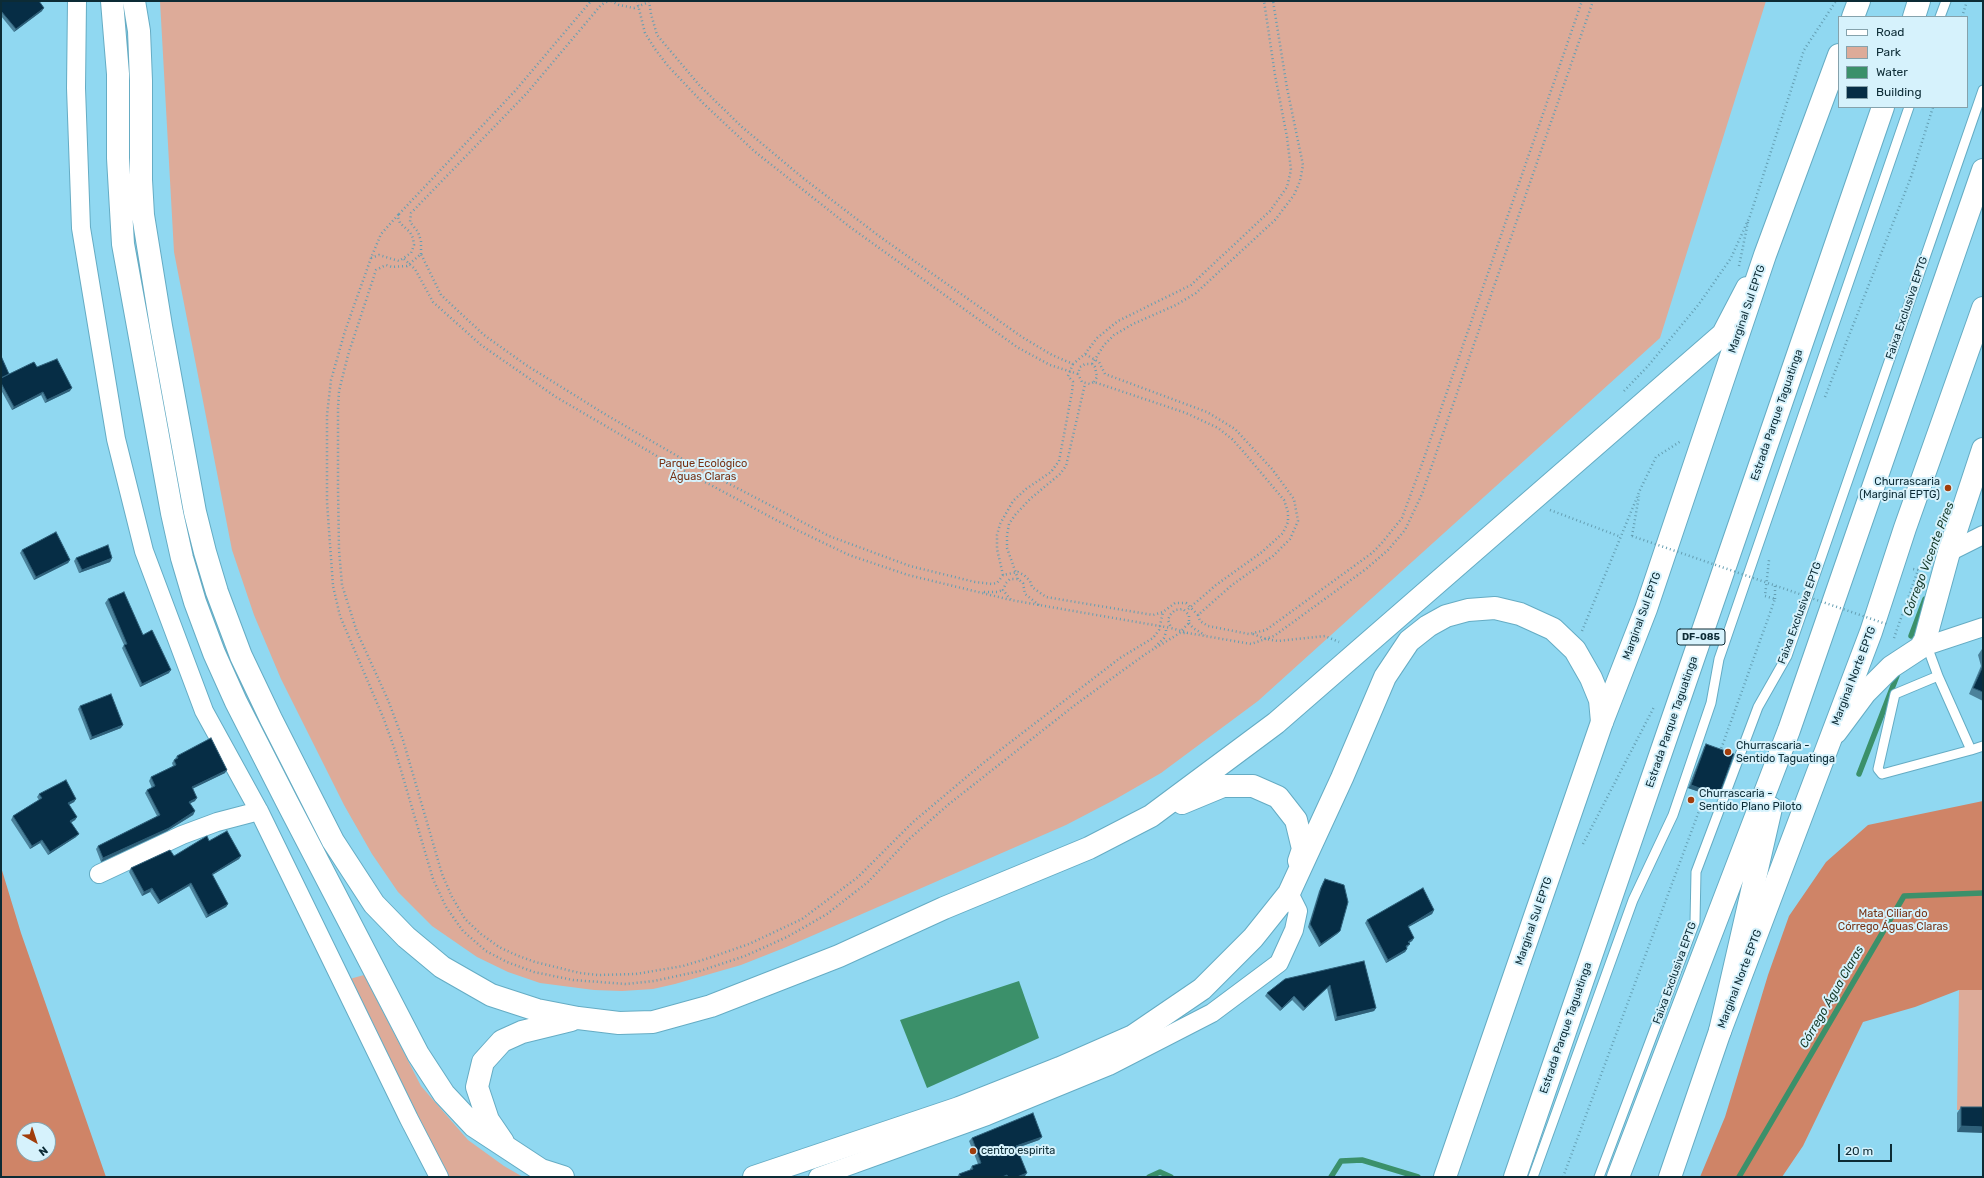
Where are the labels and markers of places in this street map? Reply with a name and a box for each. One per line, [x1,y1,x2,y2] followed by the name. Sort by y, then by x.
[1859,475,1940,501] place label: Churrascaria (Marginal EPTG)
[1943,483,1953,493] marker: Churrascaria (Marginal EPTG)
[1736,739,1835,765] place label: Churrascaria - Sentido Taguatinga
[1723,747,1733,757] marker: Churrascaria - Sentido Taguatinga
[1699,787,1802,813] place label: Churrascaria - Sentido Plano Piloto
[1686,795,1696,805] marker: Churrascaria - Sentido Plano Piloto
[981,1144,1055,1158] place label: centro espirita
[968,1146,978,1156] marker: centro espirita

